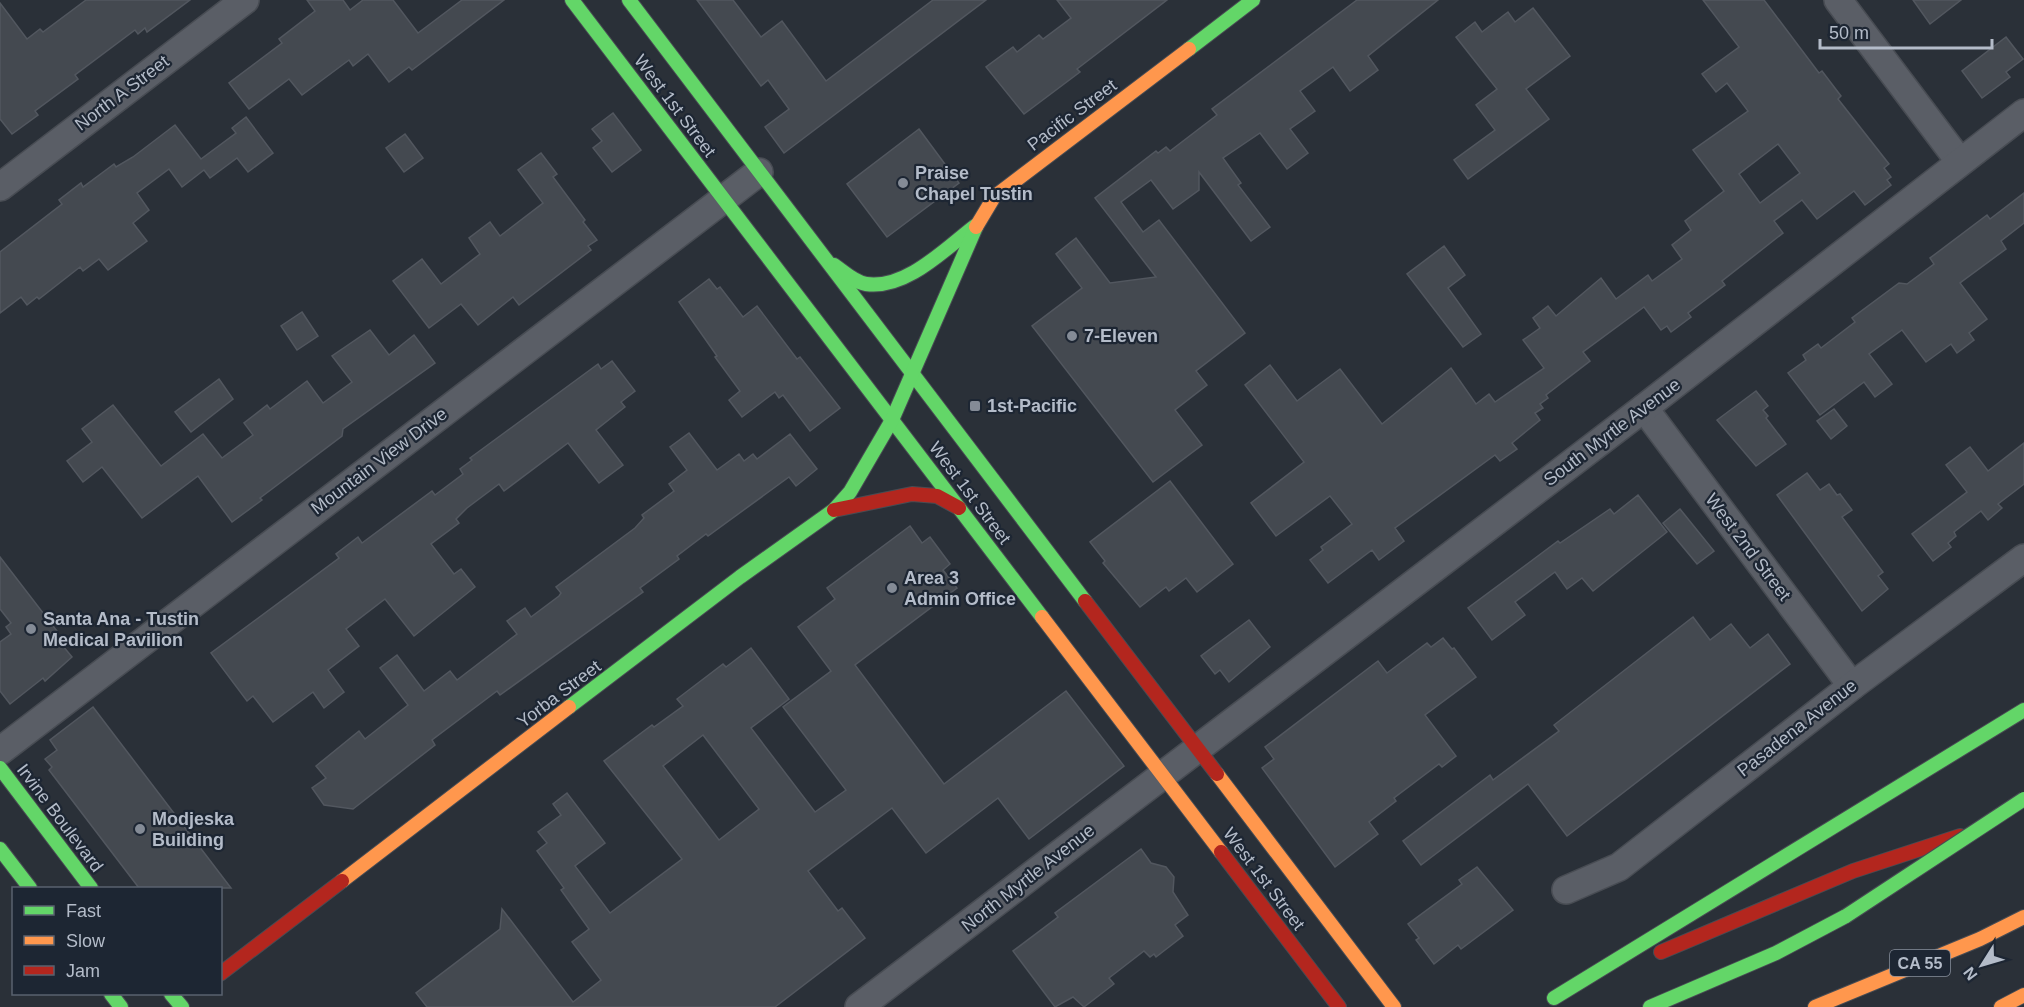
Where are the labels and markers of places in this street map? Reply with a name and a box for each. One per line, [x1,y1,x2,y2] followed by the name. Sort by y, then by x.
[915,163,1033,204] place label: Praise Chapel Tustin
[896,176,910,190] marker: Praise Chapel Tustin
[1084,326,1158,346] place label: 7-Eleven
[1065,329,1079,343] marker: 7-Eleven
[987,396,1077,416] place label: 1st-Pacific
[968,399,982,413] marker: 1st-Pacific
[904,568,1016,609] place label: Area 3 Admin Office
[885,581,899,595] marker: Area 3 Admin Office
[43,609,199,650] place label: Santa Ana - Tustin Medical Pavilion
[24,622,38,636] marker: Santa Ana - Tustin Medical Pavilion
[152,809,235,850] place label: Modjeska Building
[133,822,147,836] marker: Modjeska Building

